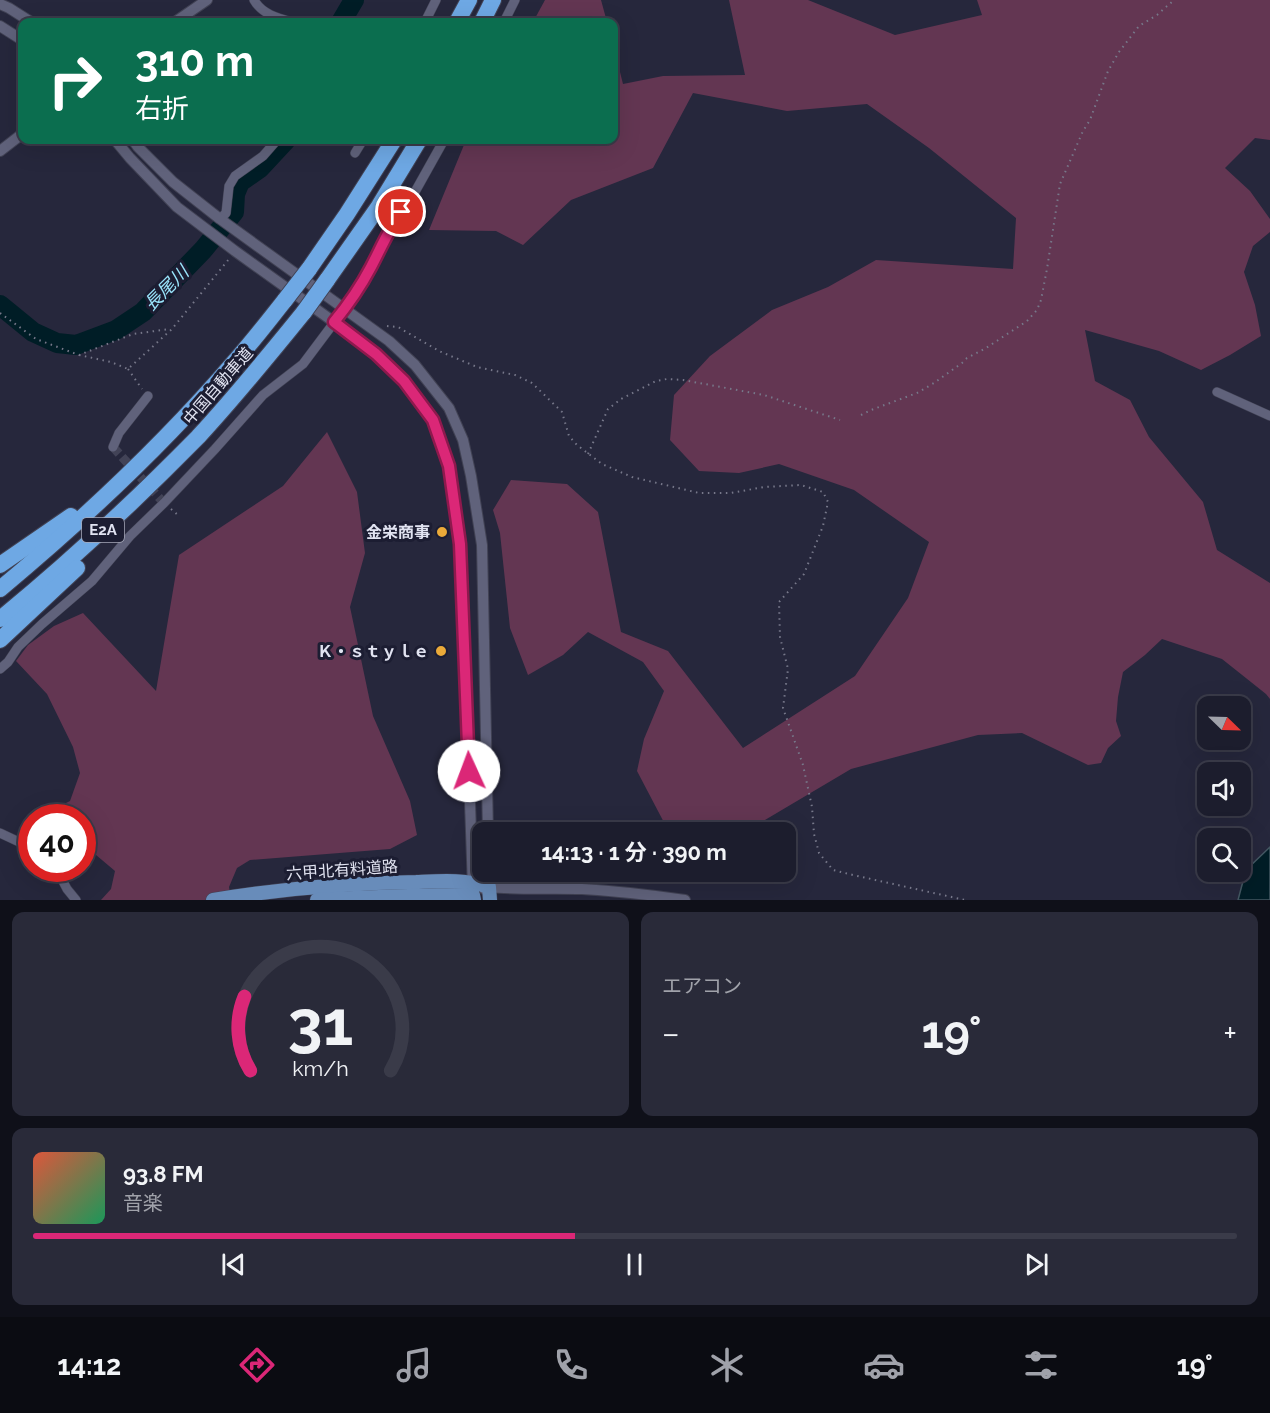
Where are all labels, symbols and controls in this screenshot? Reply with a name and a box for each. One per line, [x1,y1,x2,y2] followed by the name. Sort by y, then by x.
[135,37,254,86] text: 310 m
[36,42,114,120] icon: right
[135,93,189,124] text: 右折
[375,186,426,237] pin
[384,195,417,228] icon: arrive
[139,260,194,315] water label: 長尾川
[179,344,257,428] street label: 中国自動車道
[82,518,124,542] road number: E2A
[366,523,430,542] place label: 金栄商事
[435,525,449,539] marker: 金栄商事
[317,642,429,661] place label: Ｋ・ｓｔｙｌｅ
[434,644,448,658] marker: Ｋ・ｓｔｙｌｅ
[1197,696,1251,750] north arrow
[1197,696,1251,882] map controls
[437,739,501,803] position arrow
[1197,762,1251,816] button: sound
[18,804,96,882] speed limit sign: 40
[1197,828,1251,882] button: search
[541,839,727,865] text: 14:13 · 1 分 · 390 m
[285,857,399,883] street label: 六甲北有料道路
[662,974,742,998] text: エアコン
[288,986,353,1060] text: 31
[921,1006,982,1059] text: 19°
[662,1014,680,1053] text: −
[1223,1014,1237,1053] text: +
[292,1056,349,1081] text: km/h
[123,1161,203,1187] text: 93.8 FM
[123,1191,163,1215] text: 音楽
[217,1248,250,1281] icon: previous
[618,1248,651,1281] icon: pause
[1020,1248,1053,1281] icon: next
[236,1344,278,1386] icon: directions
[393,1344,435,1386] icon: music
[550,1344,592,1386] icon: phone
[706,1344,748,1386] icon: climate
[863,1344,905,1386] icon: car
[1020,1344,1062,1386] icon: filters
[57,1350,121,1381] text: 14:12
[1176,1350,1213,1381] text: 19°

